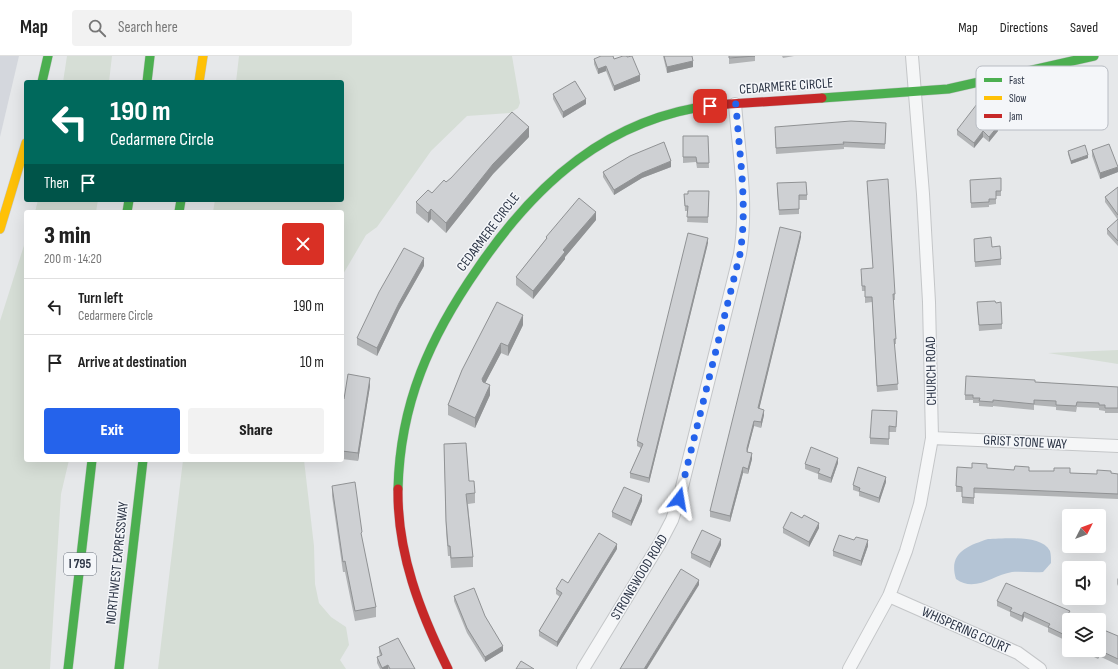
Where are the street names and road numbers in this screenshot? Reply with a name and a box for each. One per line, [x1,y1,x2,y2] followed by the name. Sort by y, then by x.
[739,74,834,98] street label: CEDARMERE CIRCLE
[453,189,523,275] street label: CEDARMERE CIRCLE
[922,336,940,406] street label: CHURCH ROAD
[983,431,1067,453] street label: GRIST STONE WAY
[102,501,132,625] street label: NORTHWEST EXPRESSWAY
[607,531,671,623] street label: STRONGWOOD ROAD
[64,553,96,575] road number: I 795
[919,603,1013,657] street label: WHISPERING COURT

